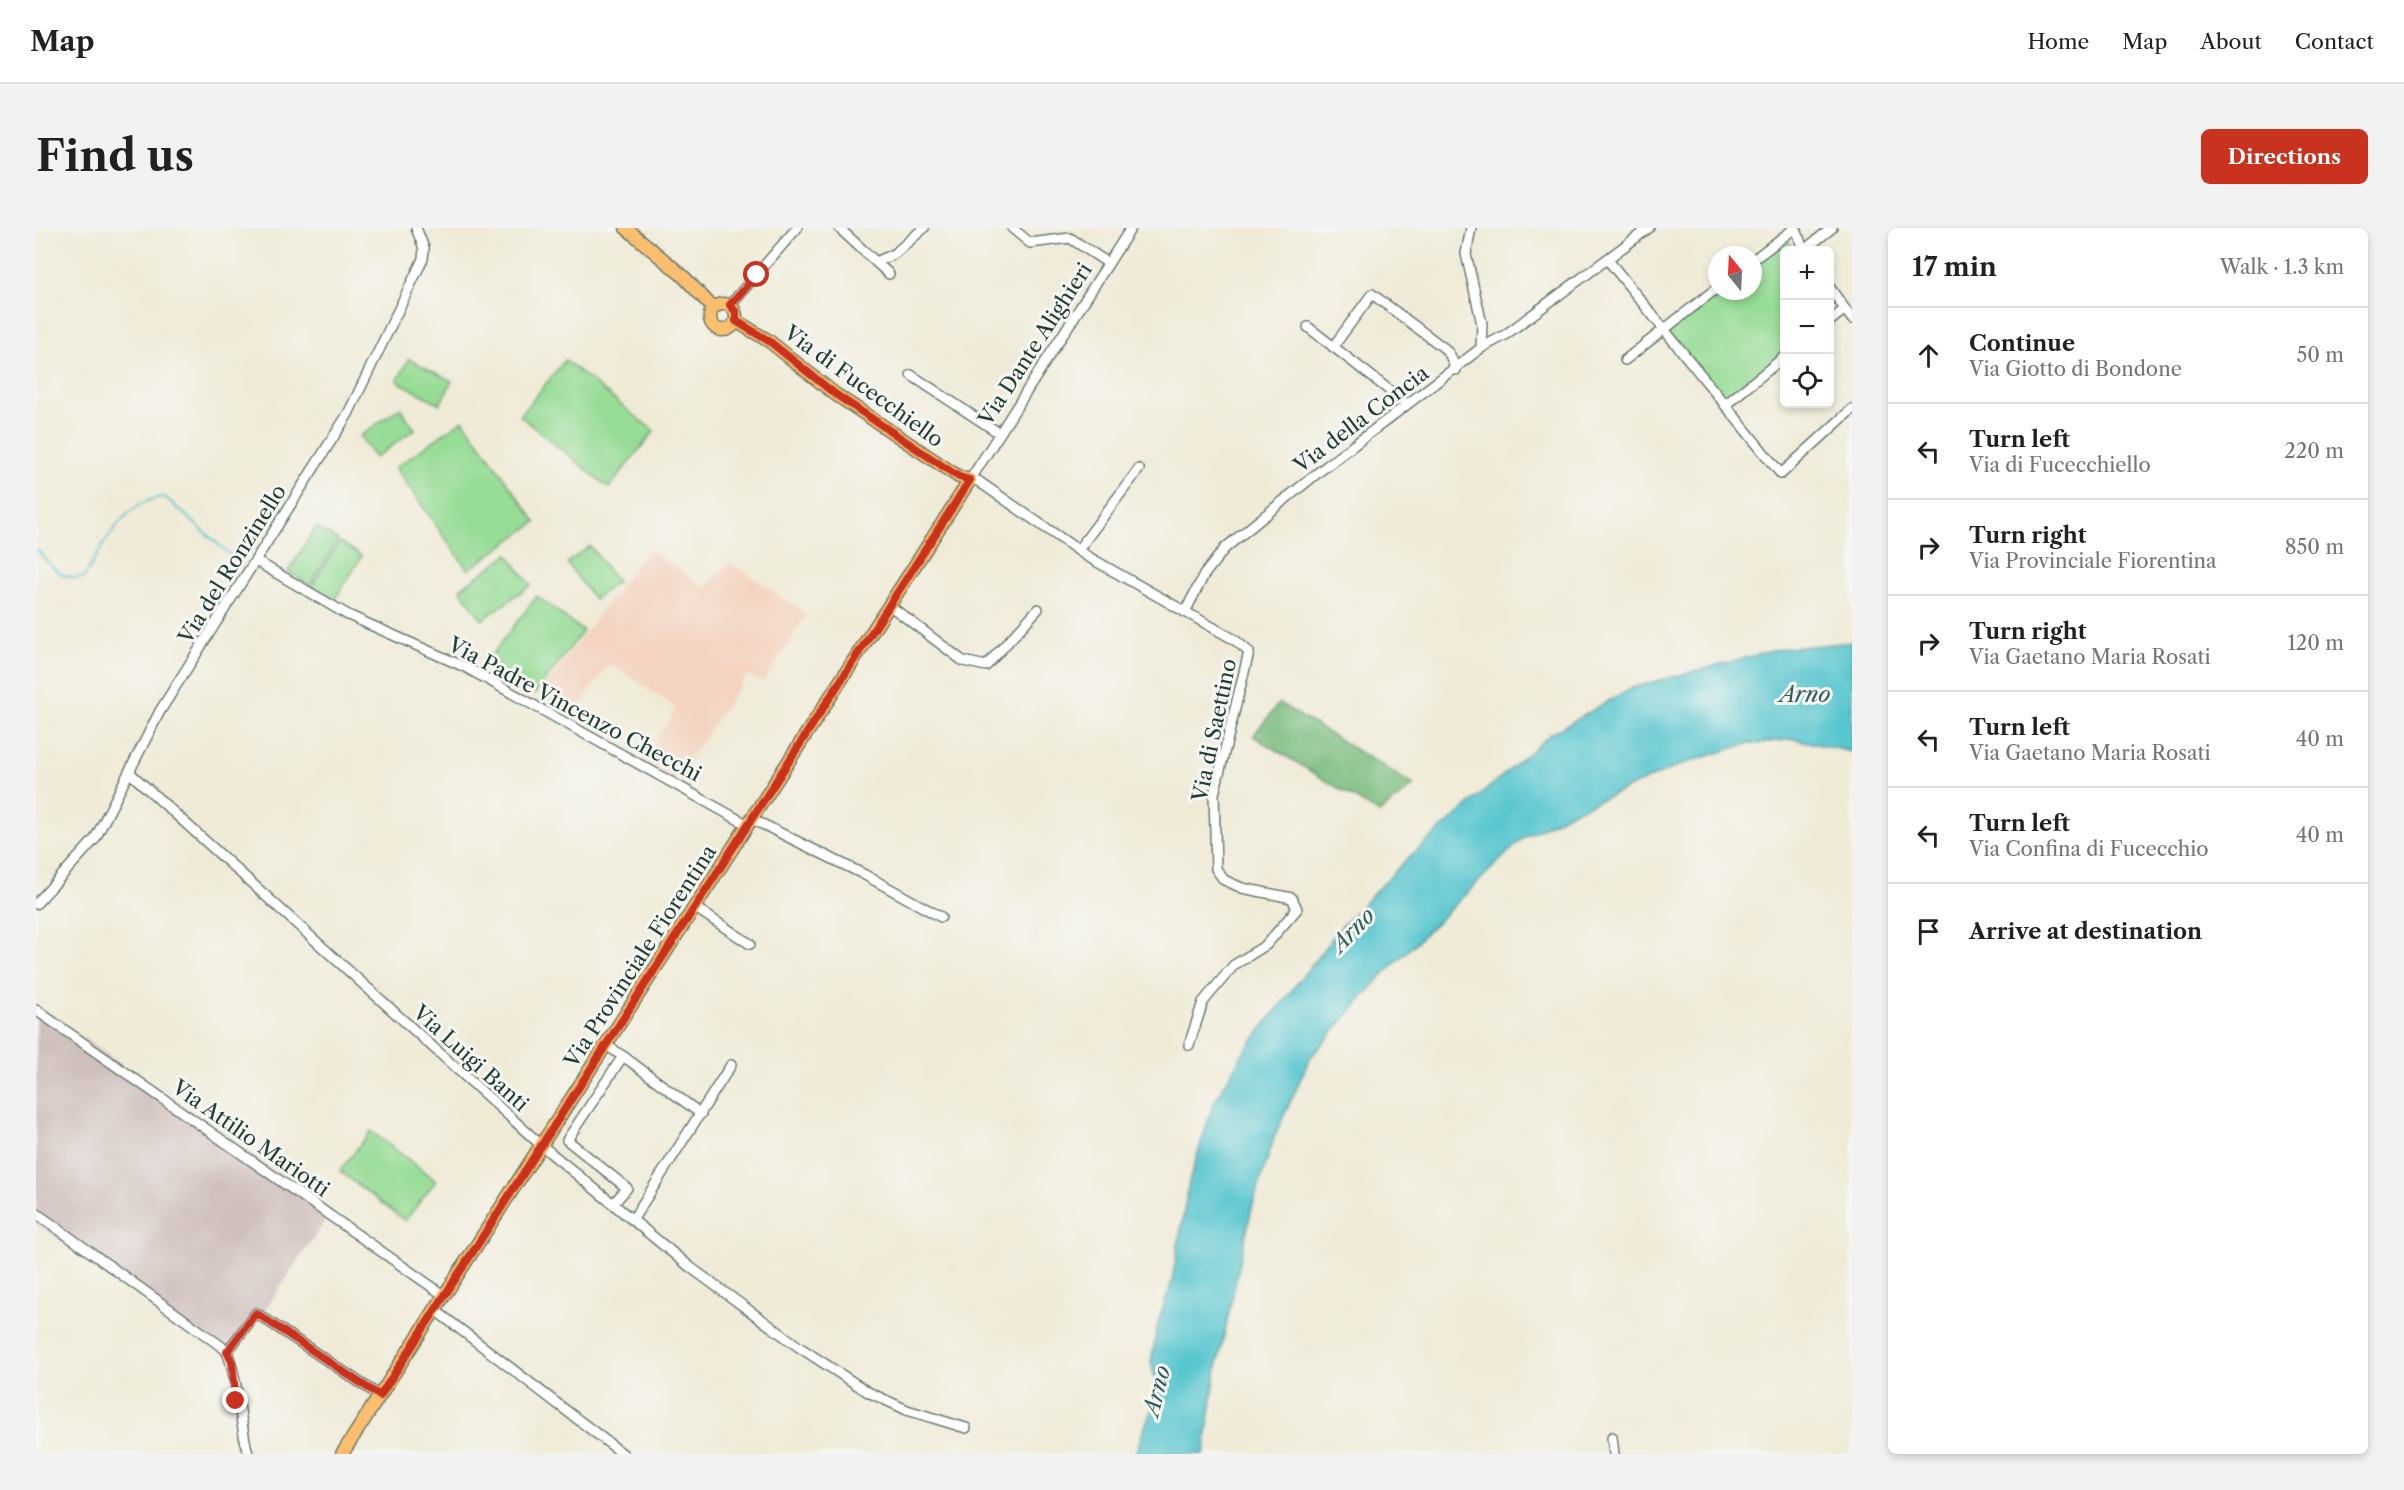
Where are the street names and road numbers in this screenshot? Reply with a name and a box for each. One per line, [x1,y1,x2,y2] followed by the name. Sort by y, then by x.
[973,258,1097,431] street label: Via Dante Alighieri
[779,319,949,452] street label: Via di Fucecchiello
[1288,360,1434,478] street label: Via della Concia
[172,480,291,649] street label: Via del Ronzinello
[443,631,706,786] street label: Via Padre Vincenzo Checchi
[1186,656,1241,805] street label: Via di Saettino
[558,839,722,1073] street label: Via Provinciale Fiorentina
[407,999,534,1116] street label: Via Luigi Banti
[167,1074,334,1202] street label: Via Attilio Mariotti

